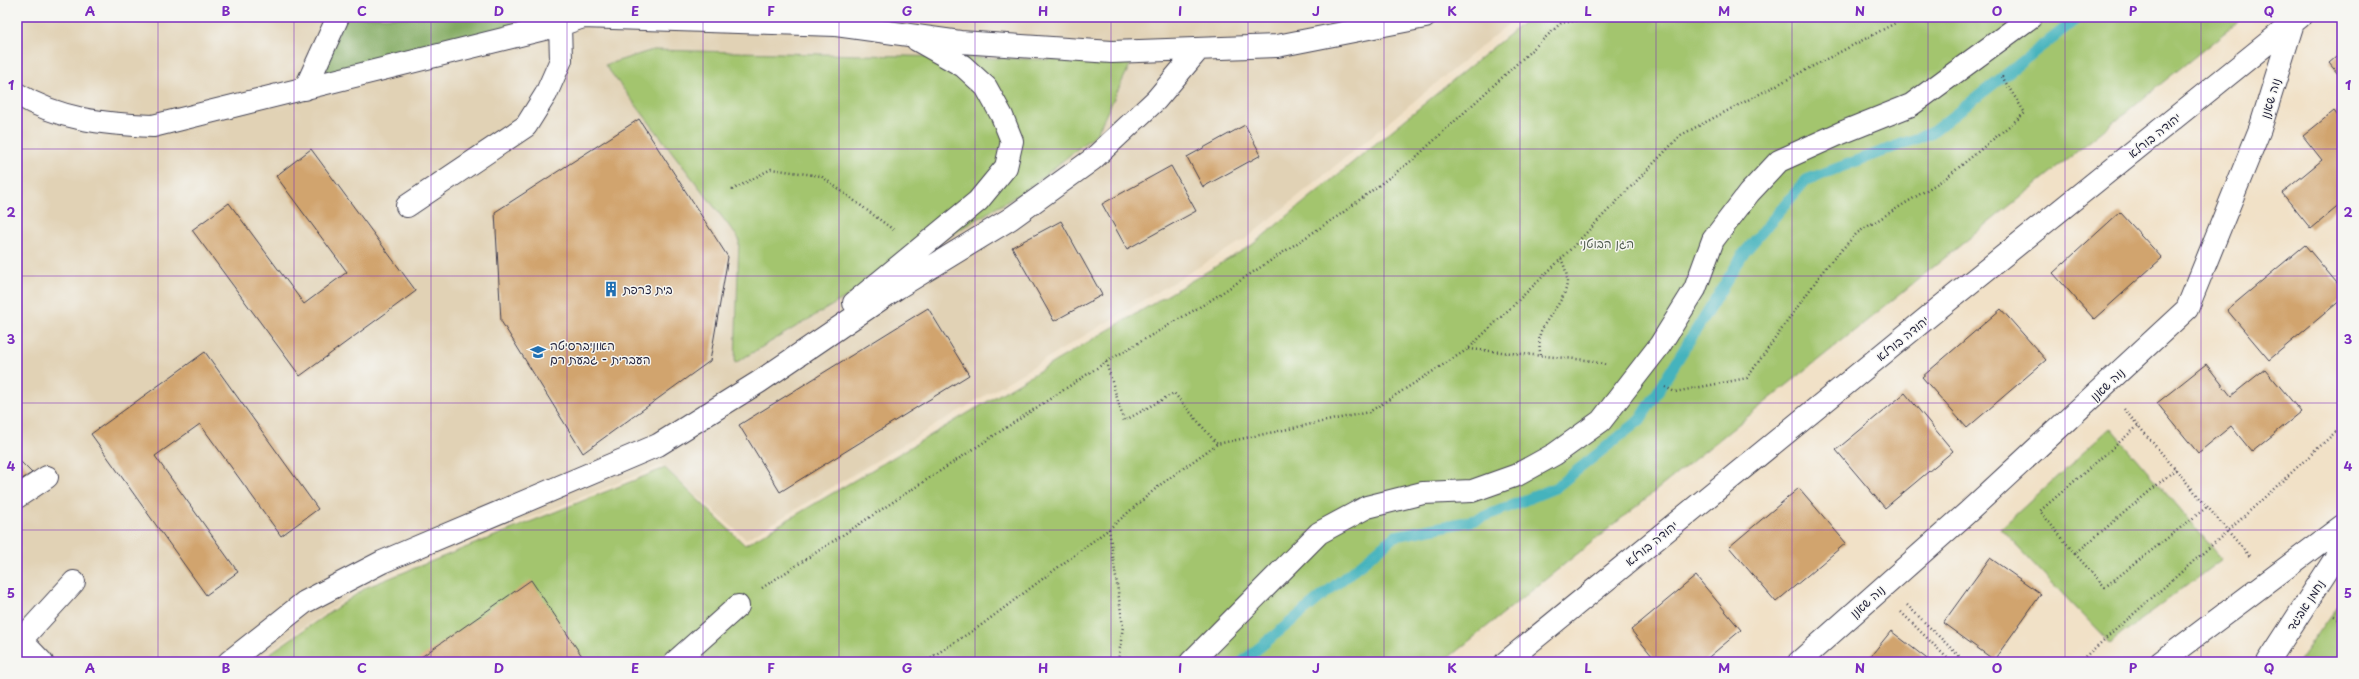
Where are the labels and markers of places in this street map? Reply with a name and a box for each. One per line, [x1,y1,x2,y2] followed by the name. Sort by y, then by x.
[602,280,620,298] building icon: בית צרפת
[622,280,673,298] place label: בית צרפת
[550,336,650,368] place label: האוניברסיטה העברית - גבעת רם
[529,343,547,361] school or university icon: האוניברסיטה העברית - גבעת רם

